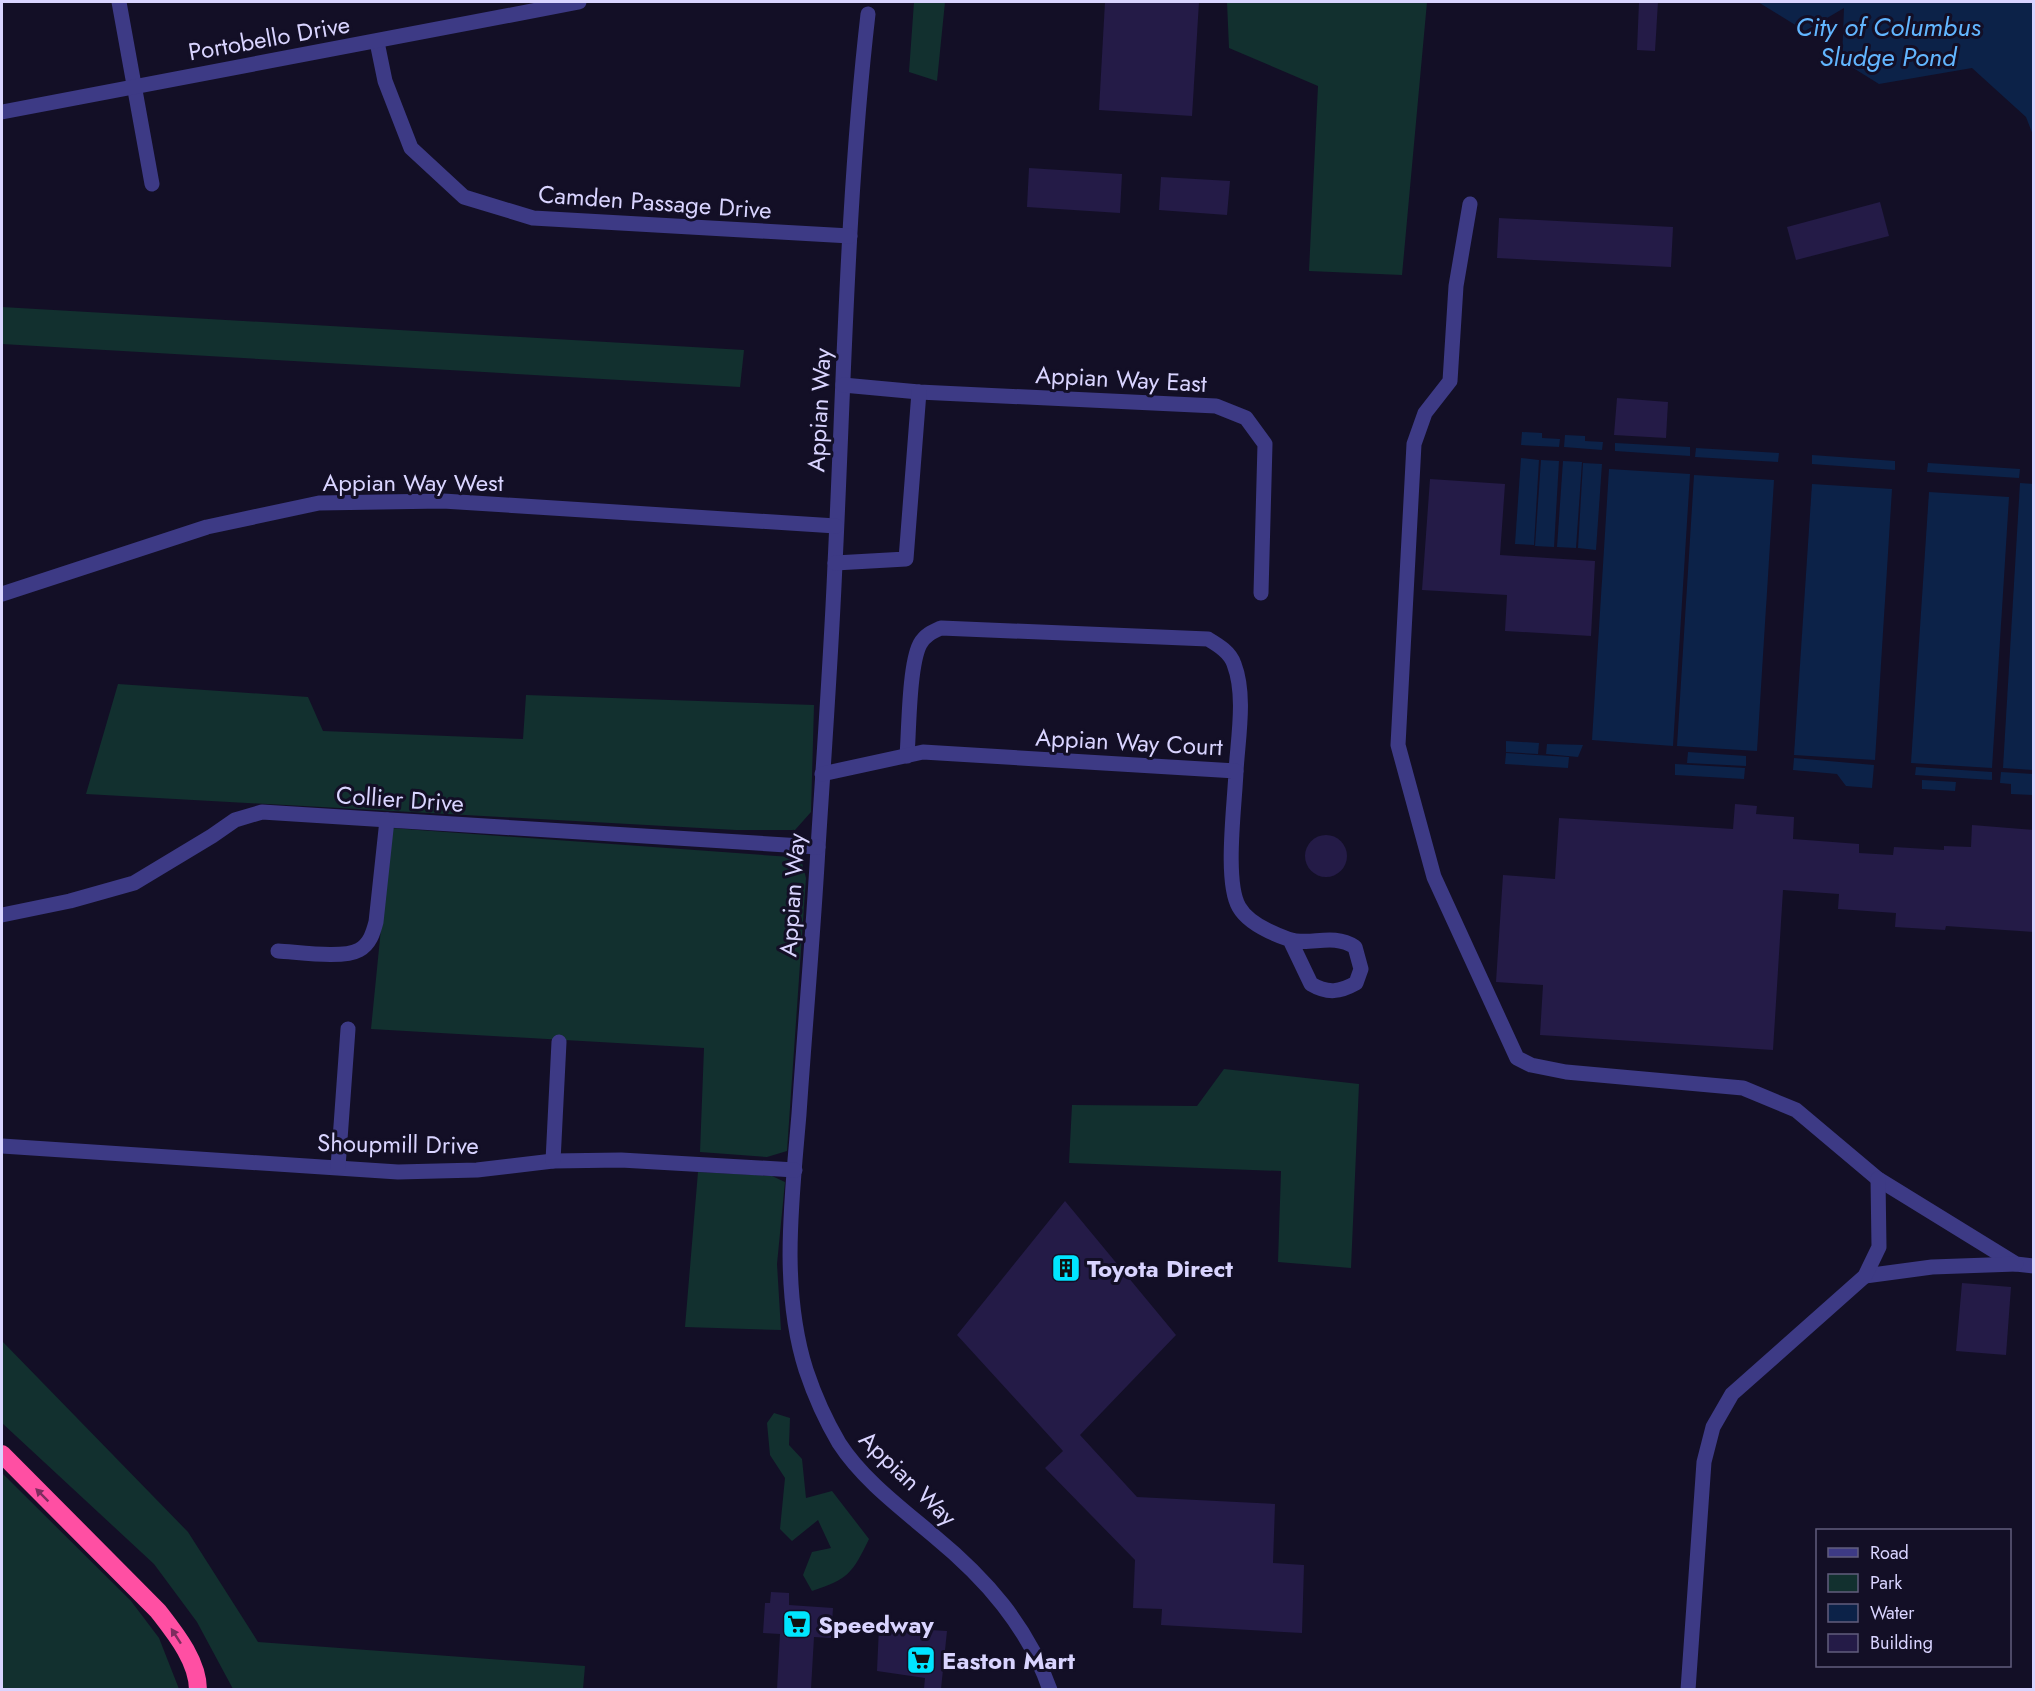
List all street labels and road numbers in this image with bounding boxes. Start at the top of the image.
street label: Portobello Drive [186,7,352,69]
street label: Camden Passage Drive [537,176,773,228]
street label: Appian Way [798,347,840,473]
street label: Appian Way East [1034,357,1208,401]
street label: Appian Way West [323,465,504,500]
street label: Appian Way Court [1034,720,1224,764]
street label: Collier Drive [335,777,465,821]
street label: Appian Way [770,831,814,958]
street label: Shoupmill Drive [317,1125,479,1163]
street label: Appian Way [851,1422,965,1534]

